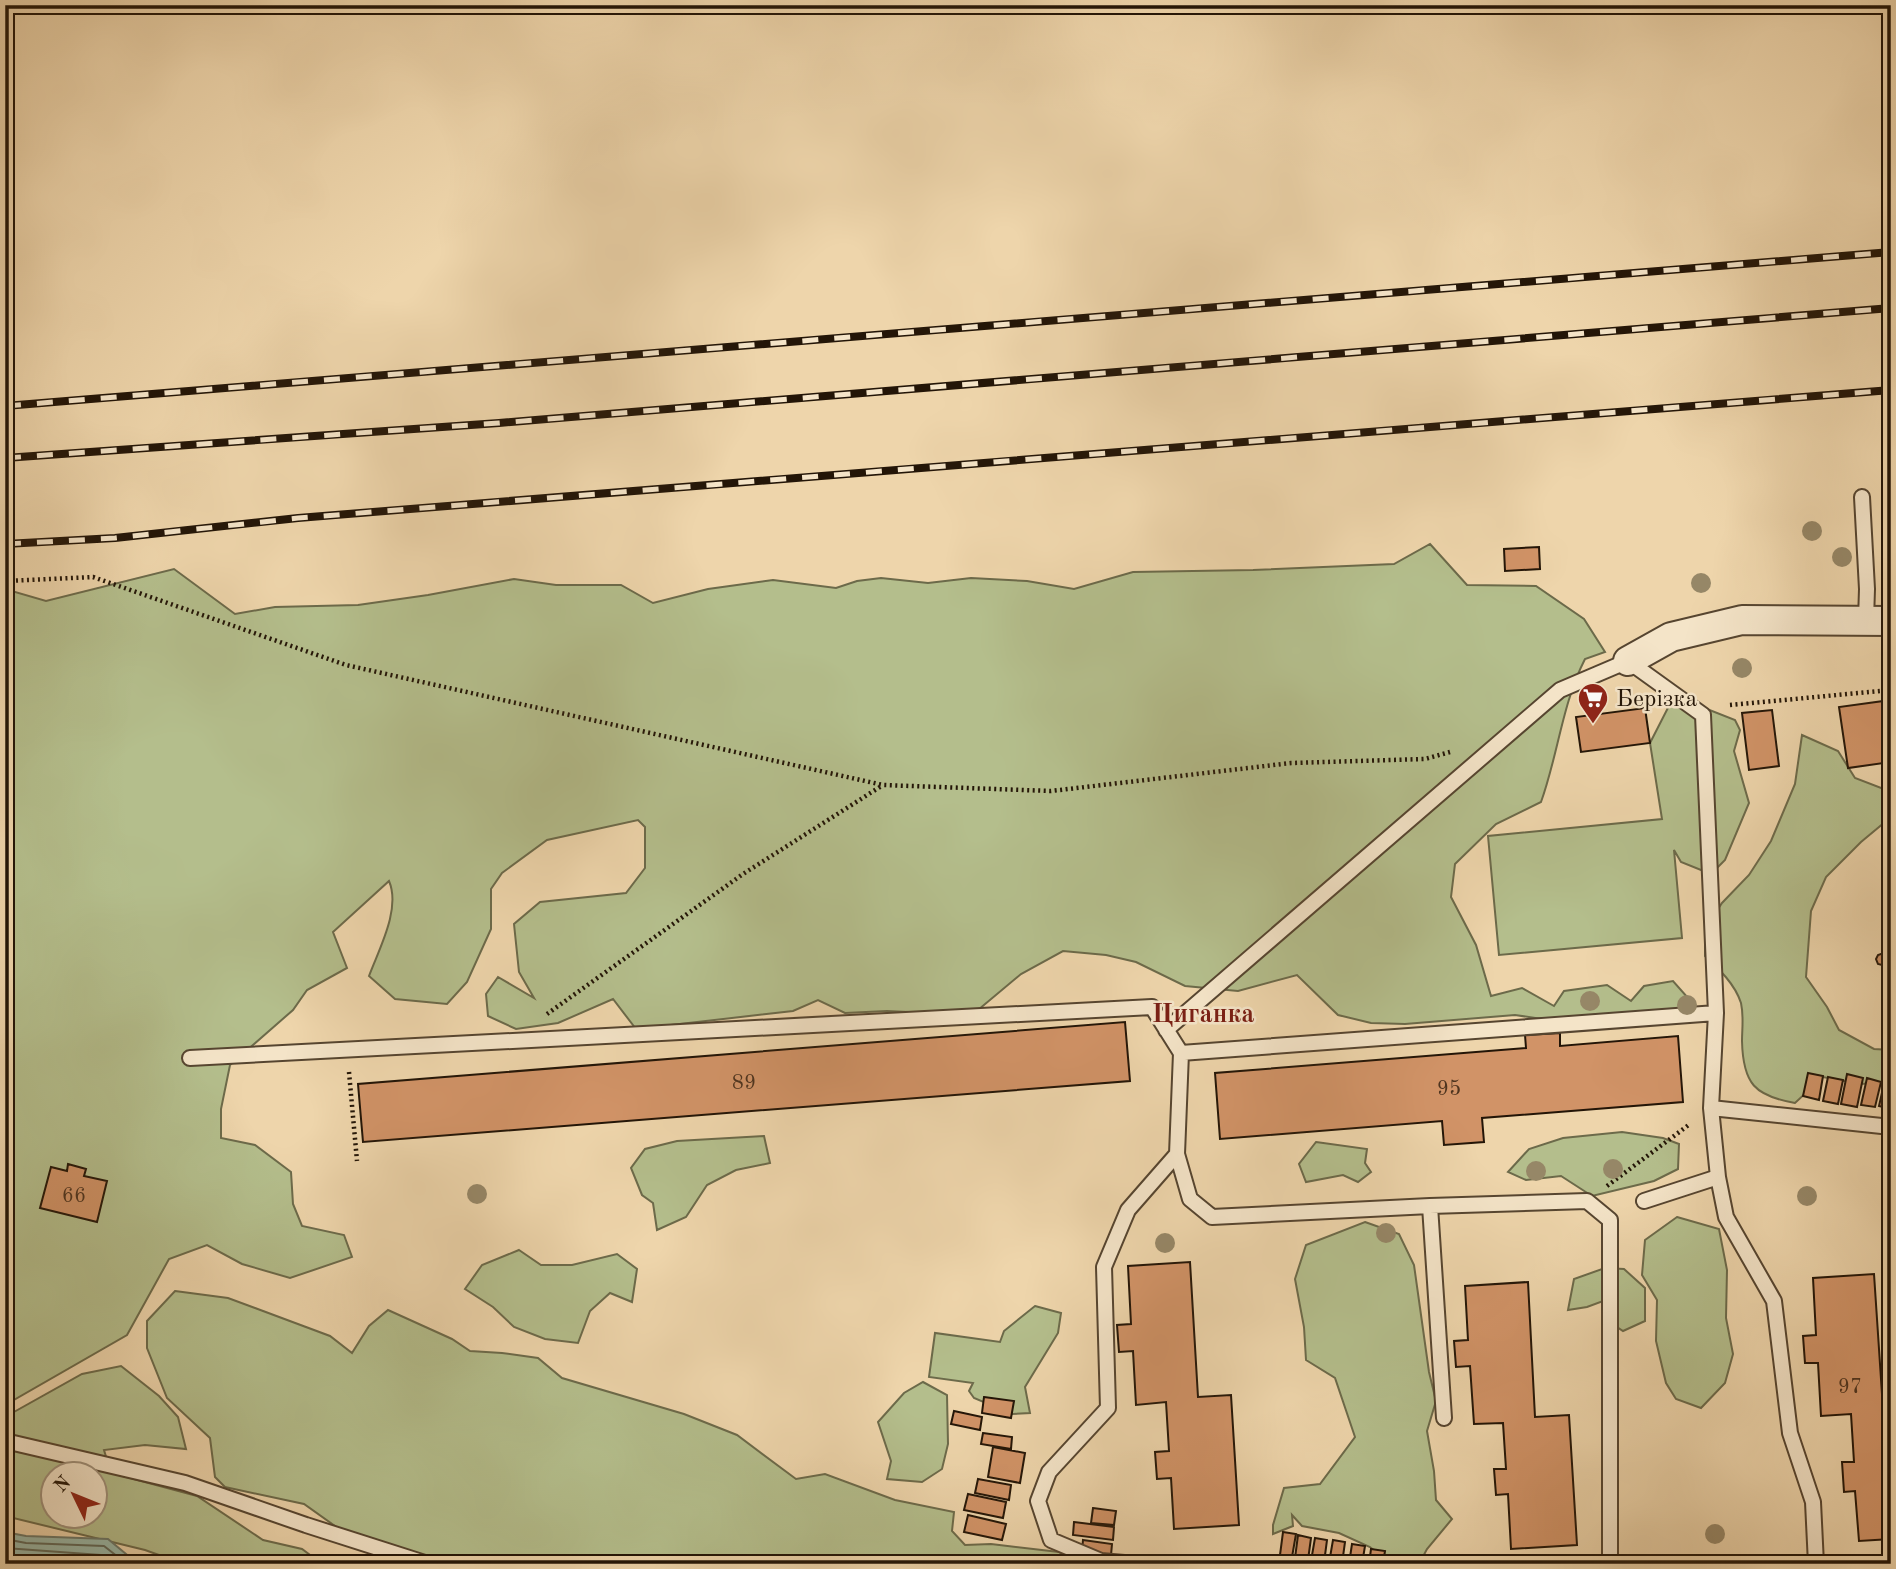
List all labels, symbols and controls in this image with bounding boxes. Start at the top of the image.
supermarket icon: Берізка [1576,681,1610,725]
place label: Берізка [1616,688,1697,712]
district label: Циганка [1152,1002,1254,1028]
house number: 89 [732,1073,756,1094]
house number: 95 [1437,1079,1461,1100]
house number: 66 [62,1186,86,1207]
house number: 97 [1838,1377,1862,1398]
north arrow [38,1460,108,1530]
text: N [51,1473,76,1497]

